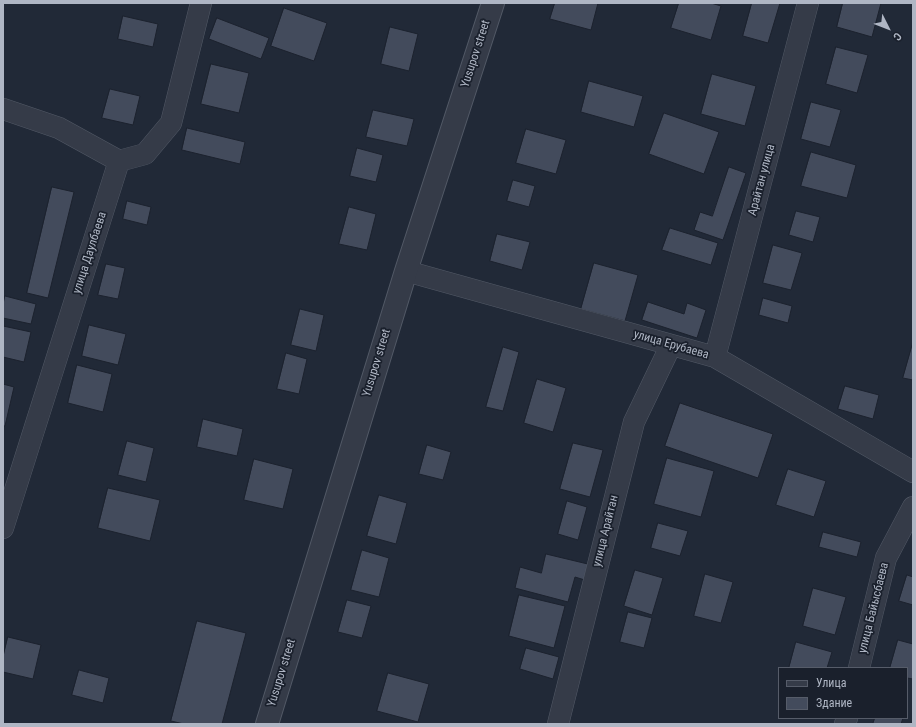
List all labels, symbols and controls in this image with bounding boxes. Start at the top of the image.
north arrow [868,8,908,48]
street label: Yusupov street [458,18,494,90]
text: С [890,30,904,43]
street label: Арайтан улица [746,143,778,217]
street label: улица Даулбаева [70,210,110,296]
street label: Yusupov street [360,327,394,399]
street label: улица Ерубаева [632,327,710,363]
street label: улица Арайтан [590,494,622,568]
street label: улица Байысбаева [856,561,892,655]
street label: Yusupov street [265,637,299,709]
legend [778,667,908,719]
text: Улица [816,676,846,690]
text: Здание [816,696,852,710]

